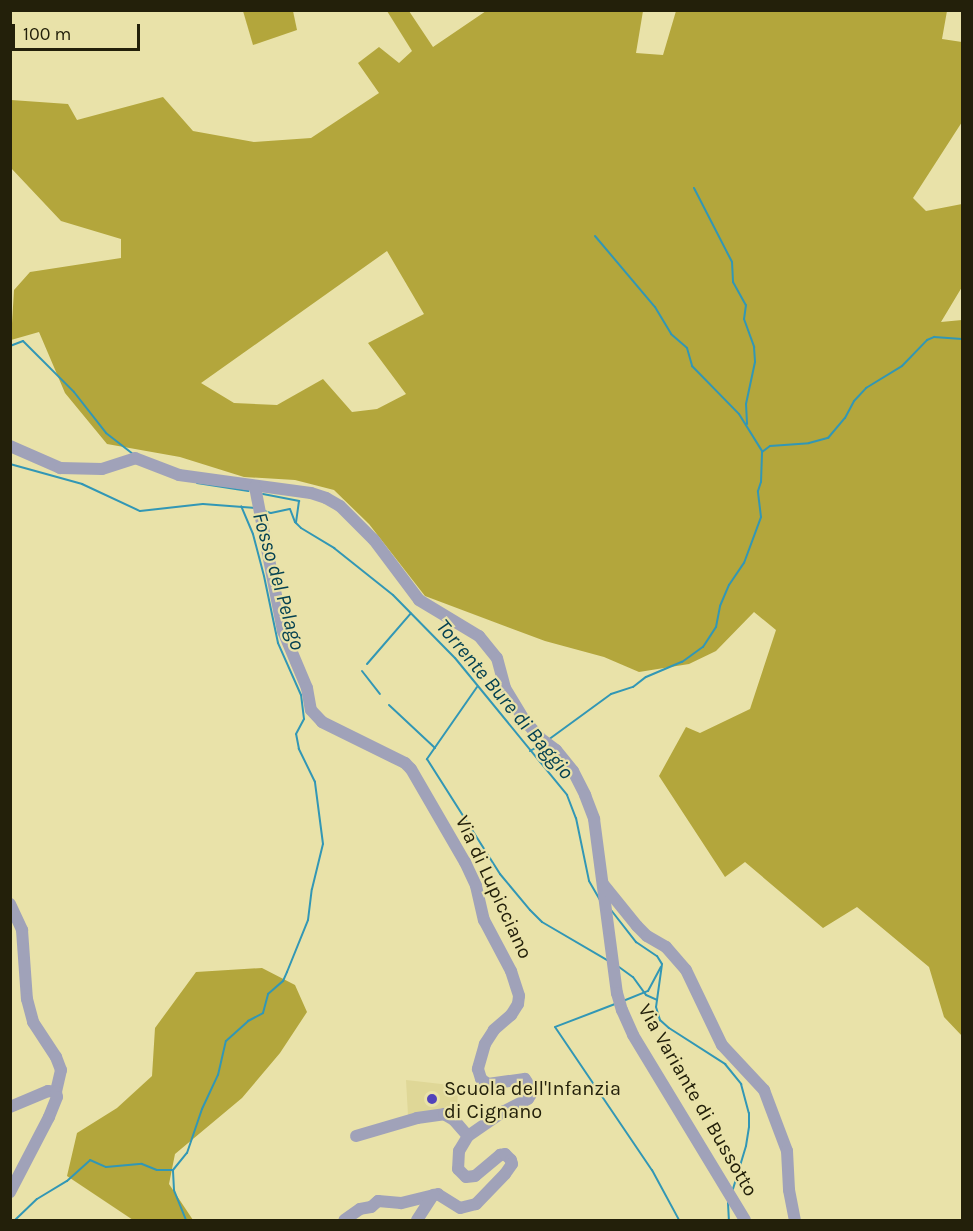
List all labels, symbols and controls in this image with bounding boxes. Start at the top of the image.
scale bar [15,12,142,50]
text: 100 m [23,23,71,45]
water label: Fosso del Pelago [247,509,311,653]
water label: Torrente Bure di Baggio [431,614,579,784]
street label: Via di Lupicciano [450,812,538,962]
street label: Via Variante di Bussotto [633,999,763,1201]
place label: Scuola dell'Infanzia di Cignano [444,1076,621,1123]
marker: Scuola dell'Infanzia di Cignano [425,1092,439,1106]

